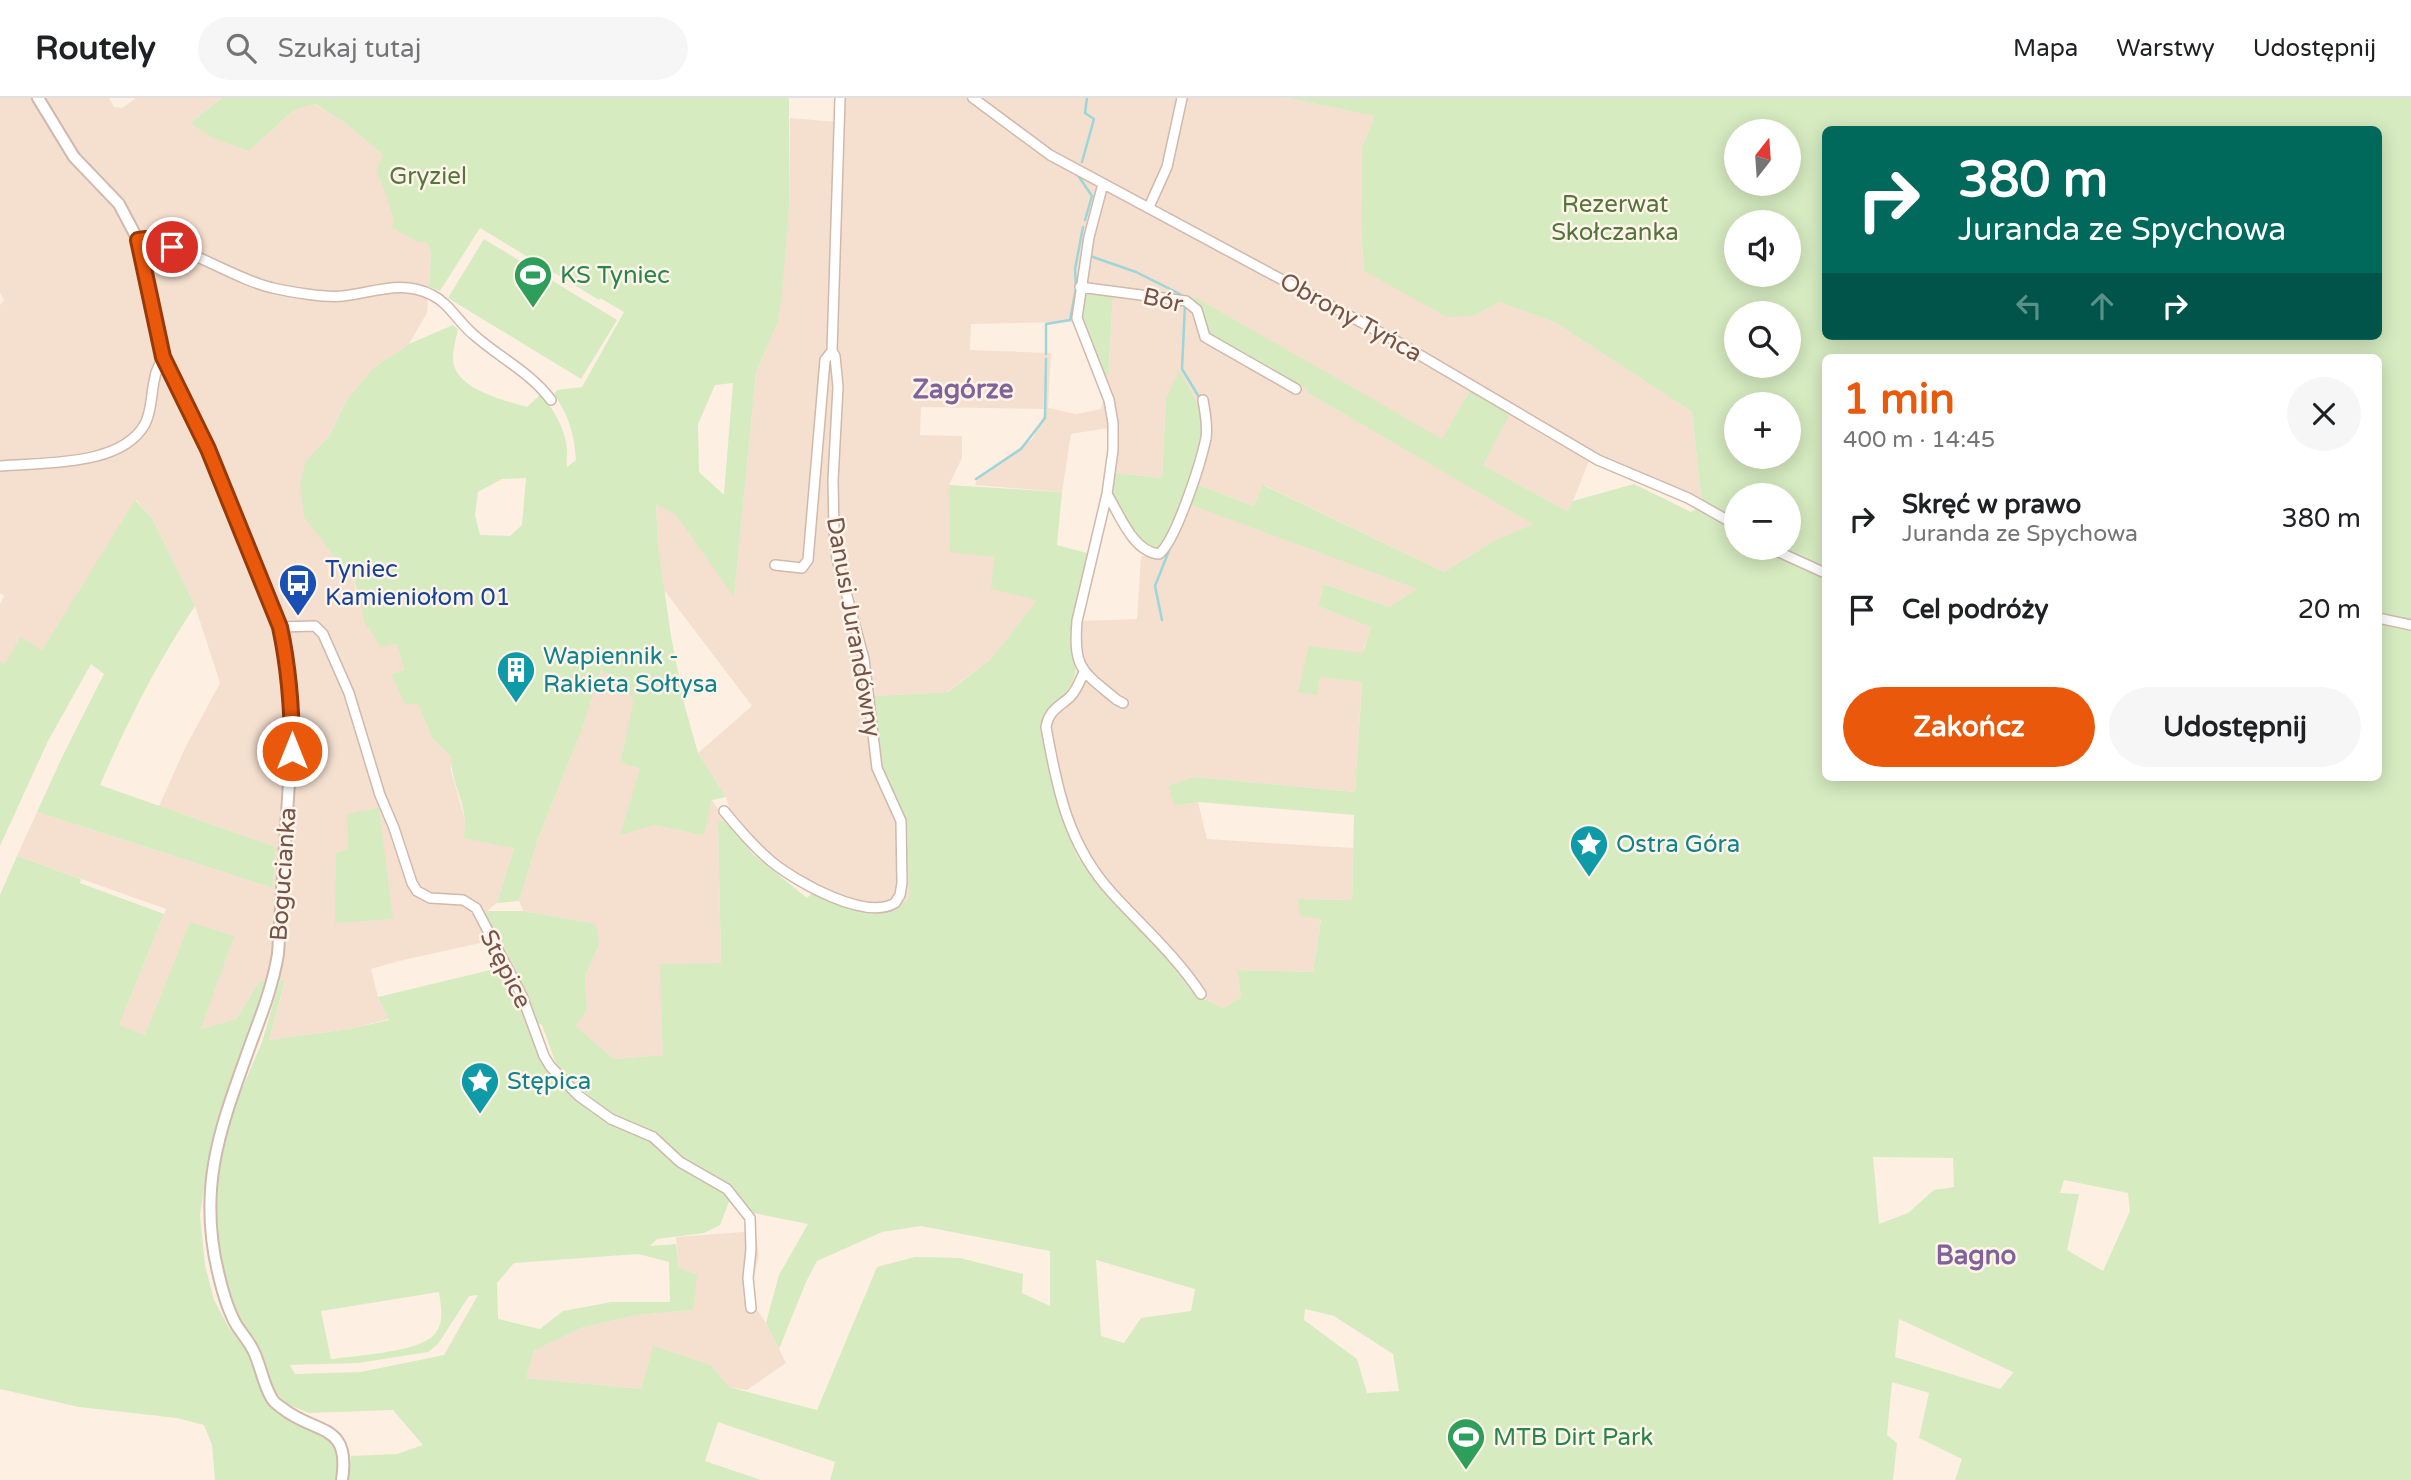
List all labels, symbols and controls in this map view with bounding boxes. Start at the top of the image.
search box [198,17,688,80]
text: Routely [35,29,156,68]
icon: search [222,29,260,67]
text: Szukaj tutaj [278,33,421,64]
text: Mapa [2013,34,2078,63]
text: Warstwy [2116,34,2215,63]
text: Udostępnij [2253,34,2376,63]
north arrow [1724,119,1801,196]
map controls [1724,119,1801,560]
text: 380 m [1958,151,2108,210]
icon: right [1843,154,1934,245]
park label: Gryziel [389,162,467,191]
park label: Rezerwat Skołczanka [1551,190,1679,247]
button: sound [1724,210,1801,287]
text: Juranda ze Spychowa [1958,211,2286,249]
pin [142,217,202,277]
icon: arrive [153,228,191,266]
sports icon: KS Tyniec [512,254,554,309]
place label: KS Tyniec [560,261,670,290]
street label: Obrony Tyńca [1275,266,1427,368]
street label: Bór [1140,282,1187,319]
icon: left [2010,287,2048,325]
icon: ahead [2083,287,2121,325]
icon: right [2156,287,2194,325]
button: search [1724,301,1801,378]
district label: Zagórze [912,374,1014,405]
text: 1 min [1843,374,1955,425]
button: close [2287,377,2361,451]
button: + [1724,392,1801,469]
text: 400 m · 14:45 [1843,426,1995,454]
button: − [1724,483,1801,560]
text: Skręć w prawo [1902,489,2081,520]
icon: right [1843,500,1881,538]
text: 380 m [2281,503,2361,534]
street label: Danusi Jurandówny [820,515,887,740]
text: Juranda ze Spychowa [1902,520,2138,548]
place label: Tyniec Kamieniołom 01 [325,555,511,612]
bus stop icon: Tyniec Kamieniołom 01 [277,562,319,617]
icon: arrive [1843,591,1881,629]
text: Cel podróży [1902,594,2049,625]
text: 20 m [2298,594,2361,625]
place label: Wapiennik - Rakieta Sołtysa [543,642,718,699]
building icon: Wapiennik - Rakieta Sołtysa [495,649,537,704]
button: Zakończ [1843,687,2095,767]
button: Udostępnij [2109,687,2361,767]
position arrow [255,714,329,788]
street label: Bogucianka [264,806,303,942]
place icon: Ostra Góra [1568,823,1610,878]
place label: Ostra Góra [1616,830,1740,859]
street label: Stępice [474,925,538,1013]
place icon: Stępica [459,1060,501,1115]
place label: Stępica [507,1067,591,1096]
district label: Bagno [1936,1240,2017,1271]
sports icon: MTB Dirt Park [1445,1416,1487,1471]
place label: MTB Dirt Park [1493,1423,1653,1452]

